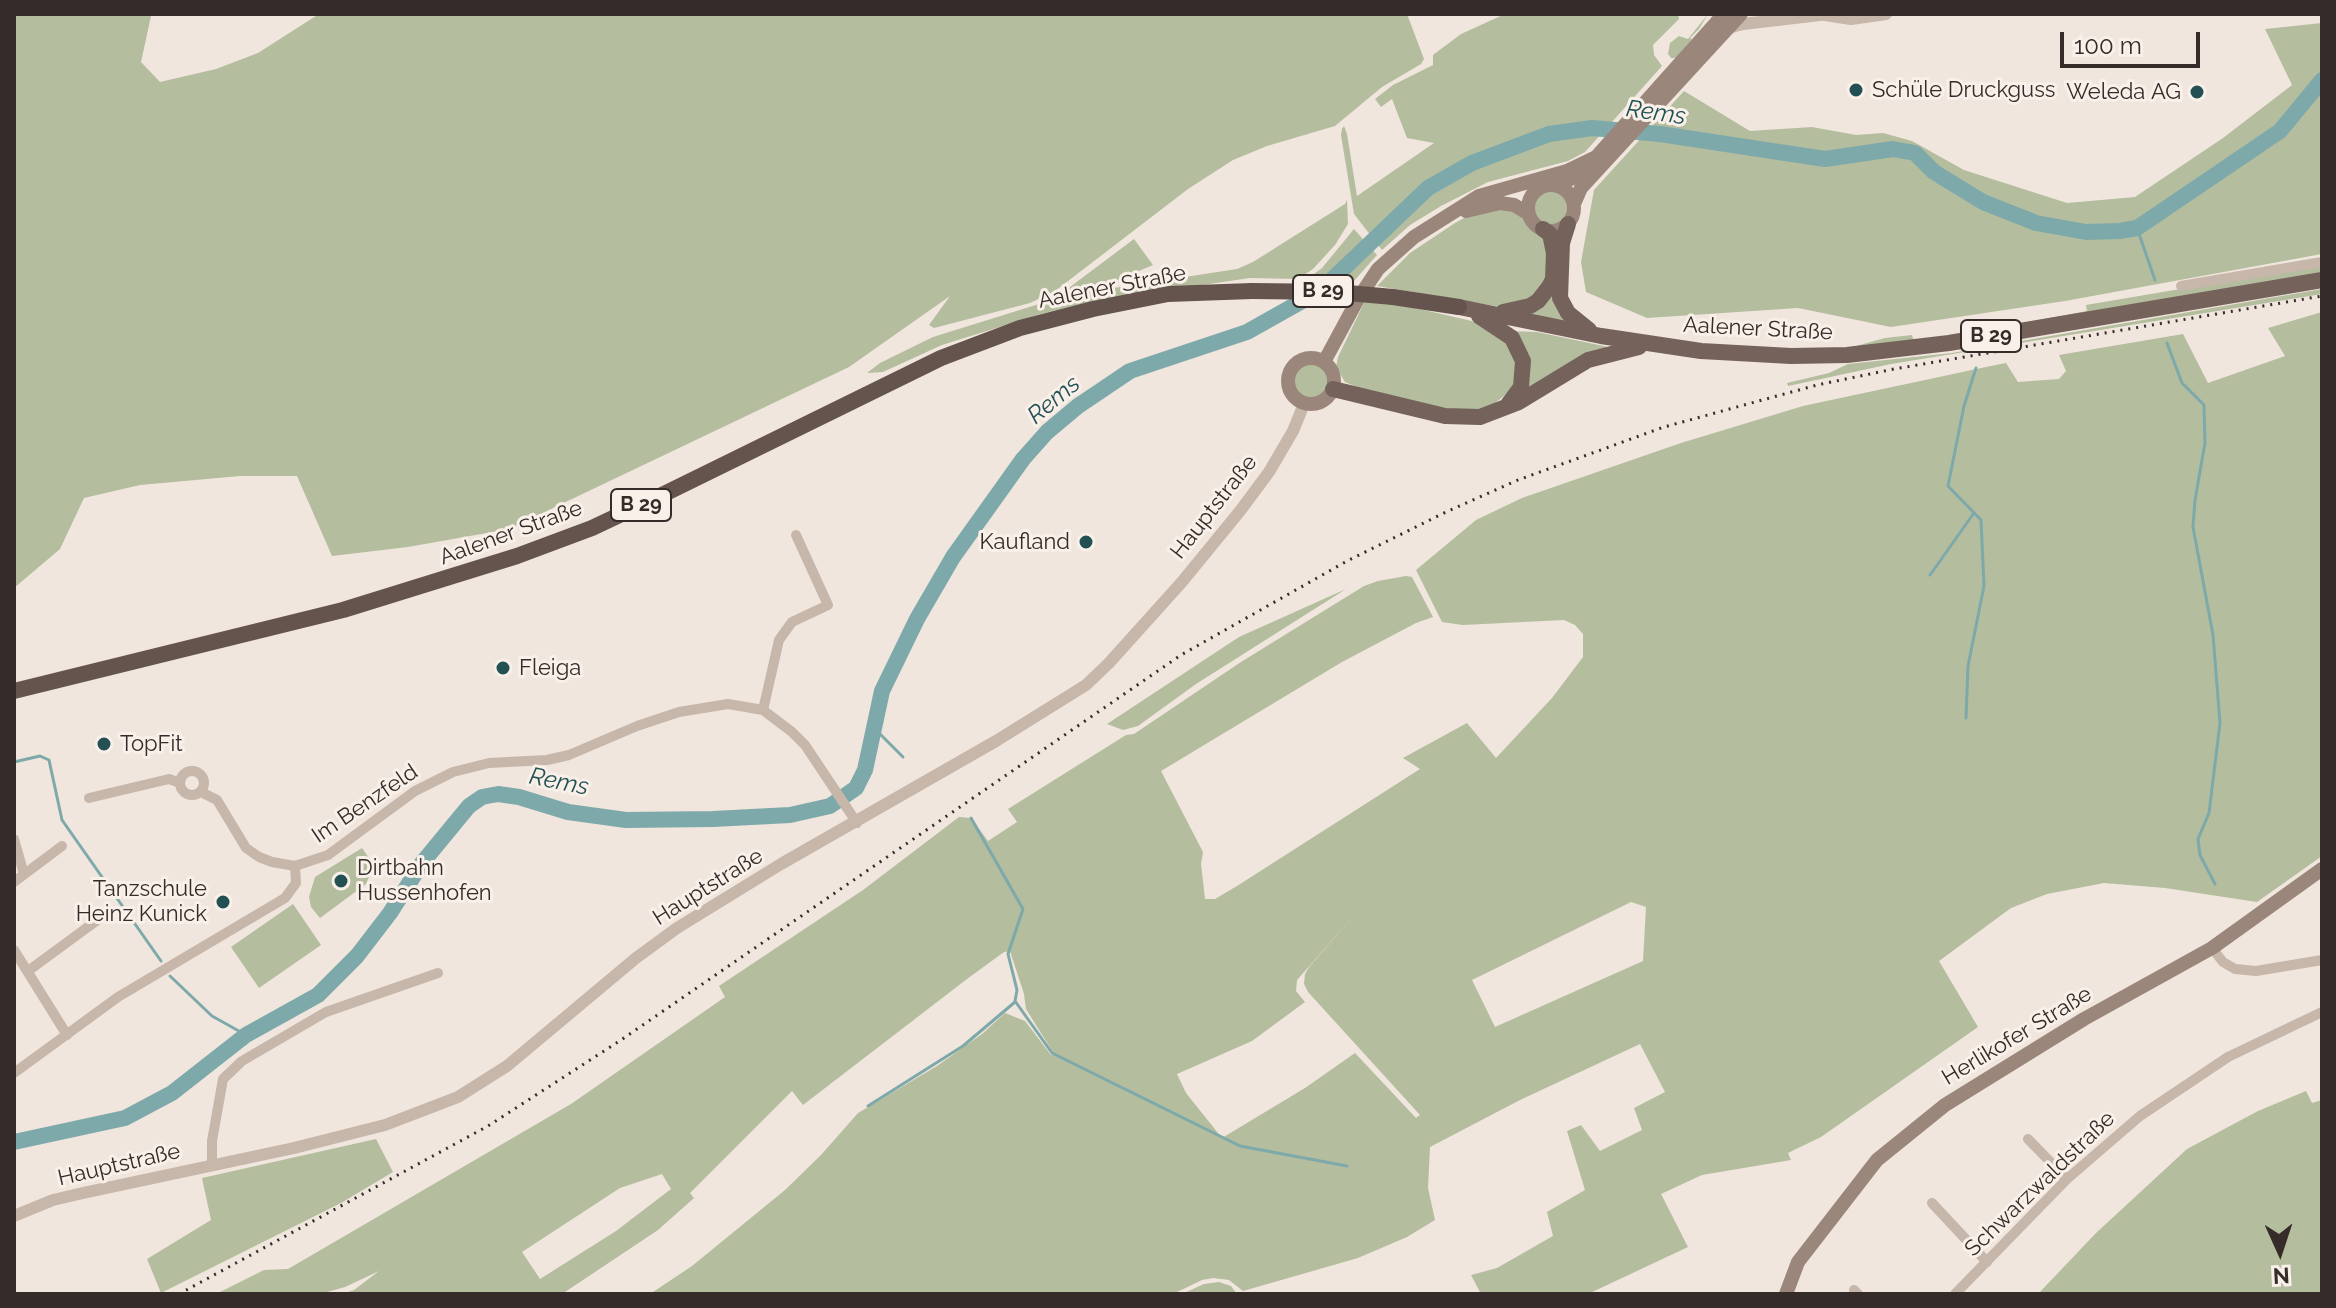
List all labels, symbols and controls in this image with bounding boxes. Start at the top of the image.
scale bar [2064,16,2204,66]
text: 100 m [2074,31,2142,60]
place label: Schüle Druckguss [1872,77,2055,103]
place label: Weleda AG [2066,79,2181,105]
marker: Schüle Druckguss [1847,81,1865,99]
marker: Weleda AG [2188,83,2206,101]
water label: Rems [1624,95,1688,131]
street label: Aalener Straße [1036,260,1188,314]
road number: B 29 [1293,275,1353,307]
street label: Aalener Straße [1682,312,1834,346]
road number: B 29 [1961,320,2021,352]
water label: Rems [1022,370,1086,430]
street label: Hauptstraße [1165,450,1263,564]
road number: B 29 [611,489,671,521]
street label: Aalener Straße [436,495,586,571]
place label: Kaufland [979,529,1070,555]
marker: Kaufland [1077,533,1095,551]
place label: Fleiga [519,655,581,681]
marker: Fleiga [494,659,512,677]
place label: TopFit [120,731,183,757]
marker: TopFit [95,735,113,753]
street label: Im Benzfeld [307,759,423,849]
water label: Rems [527,762,591,802]
street label: Hauptstraße [648,843,768,931]
place label: Dirtbahn Hussenhofen [357,855,492,906]
marker: Dirtbahn Hussenhofen [332,872,350,890]
place label: Tanzschule Heinz Kunick [76,876,207,928]
marker: Tanzschule Heinz Kunick [214,893,232,911]
street label: Herlikofer Straße [1937,981,2097,1091]
street label: Schwarzwaldstraße [1960,1106,2120,1262]
street label: Hauptstraße [55,1138,183,1192]
north arrow [2240,1212,2320,1292]
text: N [2272,1263,2290,1289]

